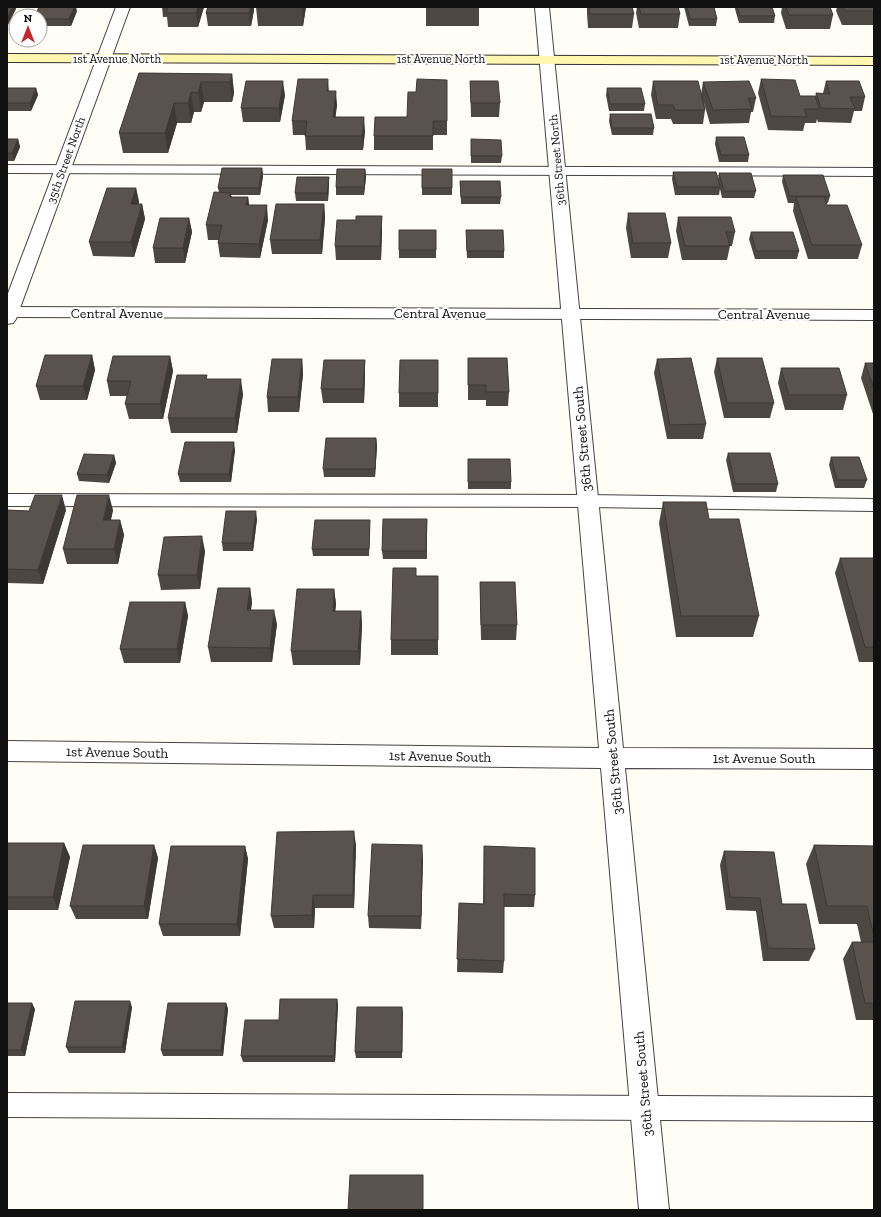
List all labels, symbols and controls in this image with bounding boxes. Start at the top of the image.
north arrow [8,8,48,48]
text: N [24,12,33,25]
street label: 1st Avenue North [73,52,161,66]
street label: 1st Avenue North [397,52,485,66]
street label: 1st Avenue North [720,53,808,67]
street label: 36th Street North [546,114,568,206]
street label: 35th Street North [44,115,88,205]
street label: Central Avenue [71,305,164,322]
street label: Central Avenue [394,305,487,322]
street label: Central Avenue [718,306,811,323]
street label: 36th Street South [569,385,596,492]
street label: 36th Street South [600,708,627,815]
street label: 1st Avenue South [66,743,169,762]
street label: 1st Avenue South [389,747,492,766]
street label: 1st Avenue South [713,750,815,767]
street label: 36th Street South [630,1030,657,1137]

